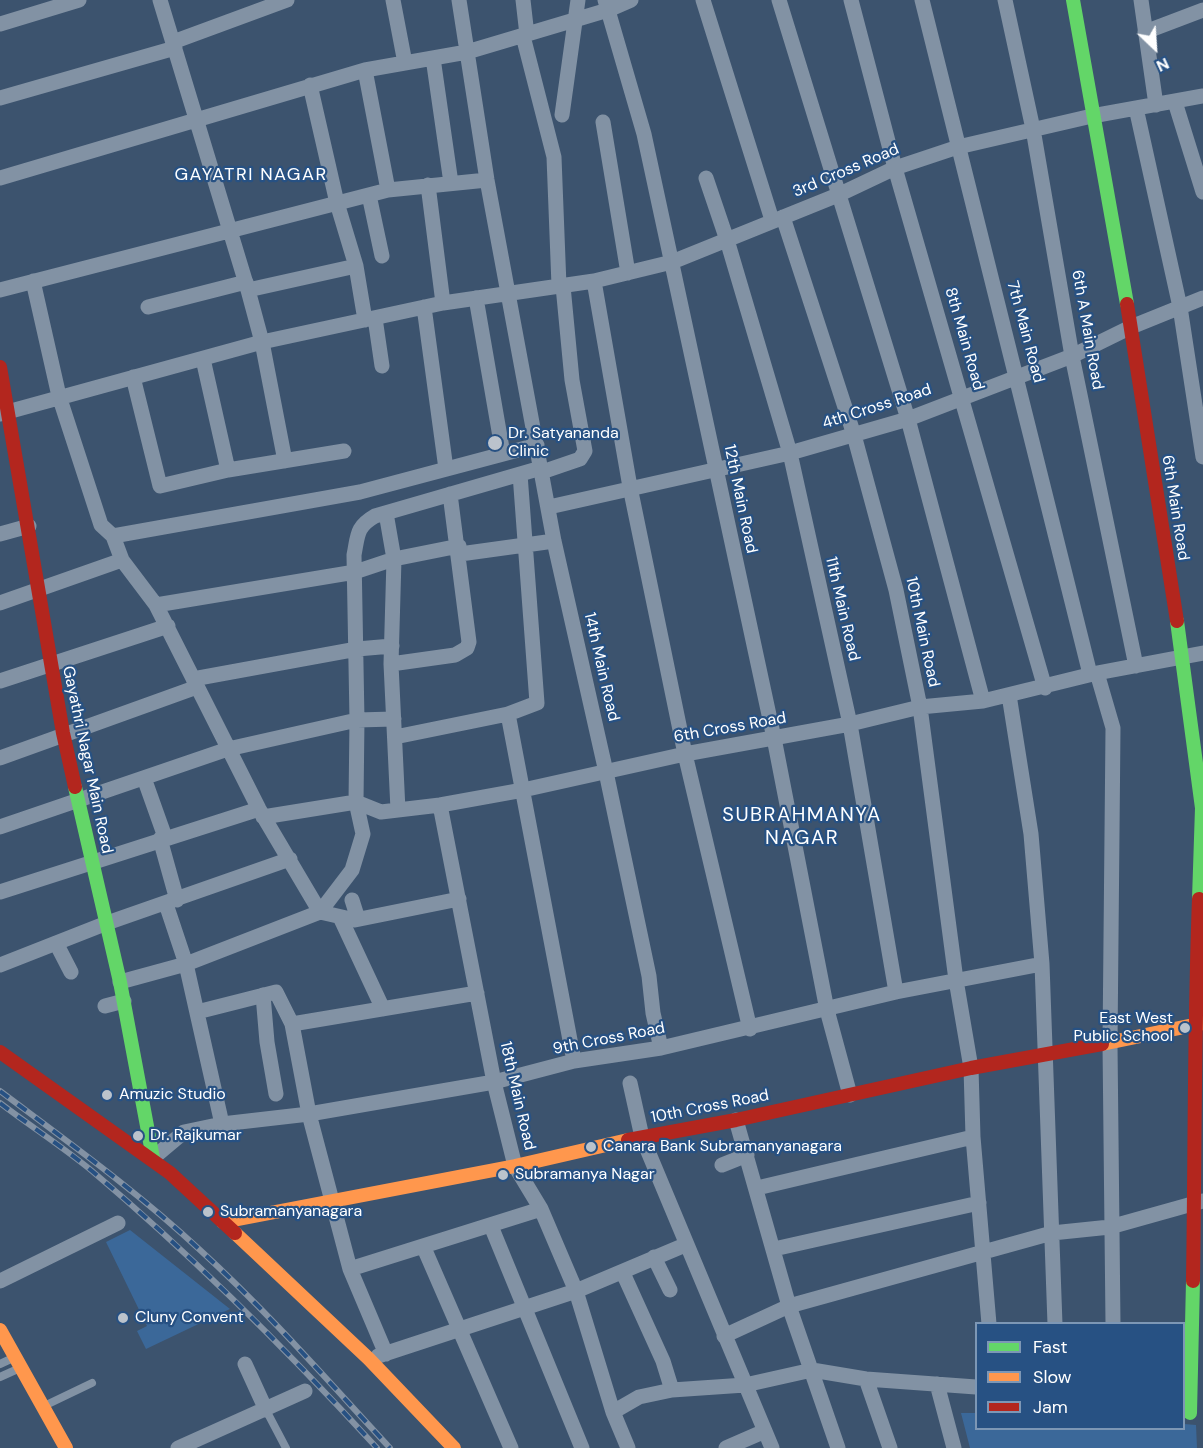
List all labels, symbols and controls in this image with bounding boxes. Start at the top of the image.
north arrow [1125,18,1185,78]
text: N [1153,53,1173,77]
street label: 3rd Cross Road [790,140,902,202]
district label: GAYATRI NAGAR [174,164,328,186]
street label: 6th A Main Road [1067,269,1107,391]
street label: 7th Main Road [1002,279,1048,385]
street label: 8th Main Road [940,285,988,393]
street label: 4th Cross Road [820,380,934,434]
place label: Dr. Satyananda Clinic [508,424,619,462]
marker: Dr. Satyananda Clinic [486,434,504,452]
street label: 12th Main Road [719,443,761,555]
street label: 6th Main Road [1157,454,1193,562]
street label: 11th Main Road [821,555,863,663]
street label: 10th Main Road [901,575,943,689]
street label: 14th Main Road [579,611,623,723]
street label: Gayathri Nagar Main Road [58,664,116,856]
street label: 6th Cross Road [672,709,788,747]
district label: SUBRAHMANYA NAGAR [722,804,882,851]
place label: East West Public School [1074,1009,1173,1047]
street label: 9th Cross Road [551,1019,667,1059]
marker: East West Public School [1178,1021,1192,1035]
street label: 18th Main Road [495,1040,539,1152]
place label: Amuzic Studio [119,1085,226,1105]
street label: 10th Cross Road [649,1086,771,1128]
marker: Amuzic Studio [100,1088,114,1102]
place label: Dr. Rajkumar [150,1126,242,1146]
marker: Dr. Rajkumar [131,1129,145,1143]
place label: Canara Bank Subramanyanagara [603,1137,842,1157]
marker: Canara Bank Subramanyanagara [584,1140,598,1154]
place label: Subramanya Nagar [515,1165,655,1185]
marker: Subramanya Nagar [496,1168,510,1182]
place label: Subramanyanagara [220,1202,362,1222]
marker: Subramanyanagara [201,1205,215,1219]
place label: Cluny Convent [135,1308,244,1328]
marker: Cluny Convent [116,1311,130,1325]
legend [975,1322,1185,1430]
text: Fast [1033,1335,1068,1359]
text: Slow [1033,1365,1072,1389]
text: Jam [1033,1395,1068,1419]

